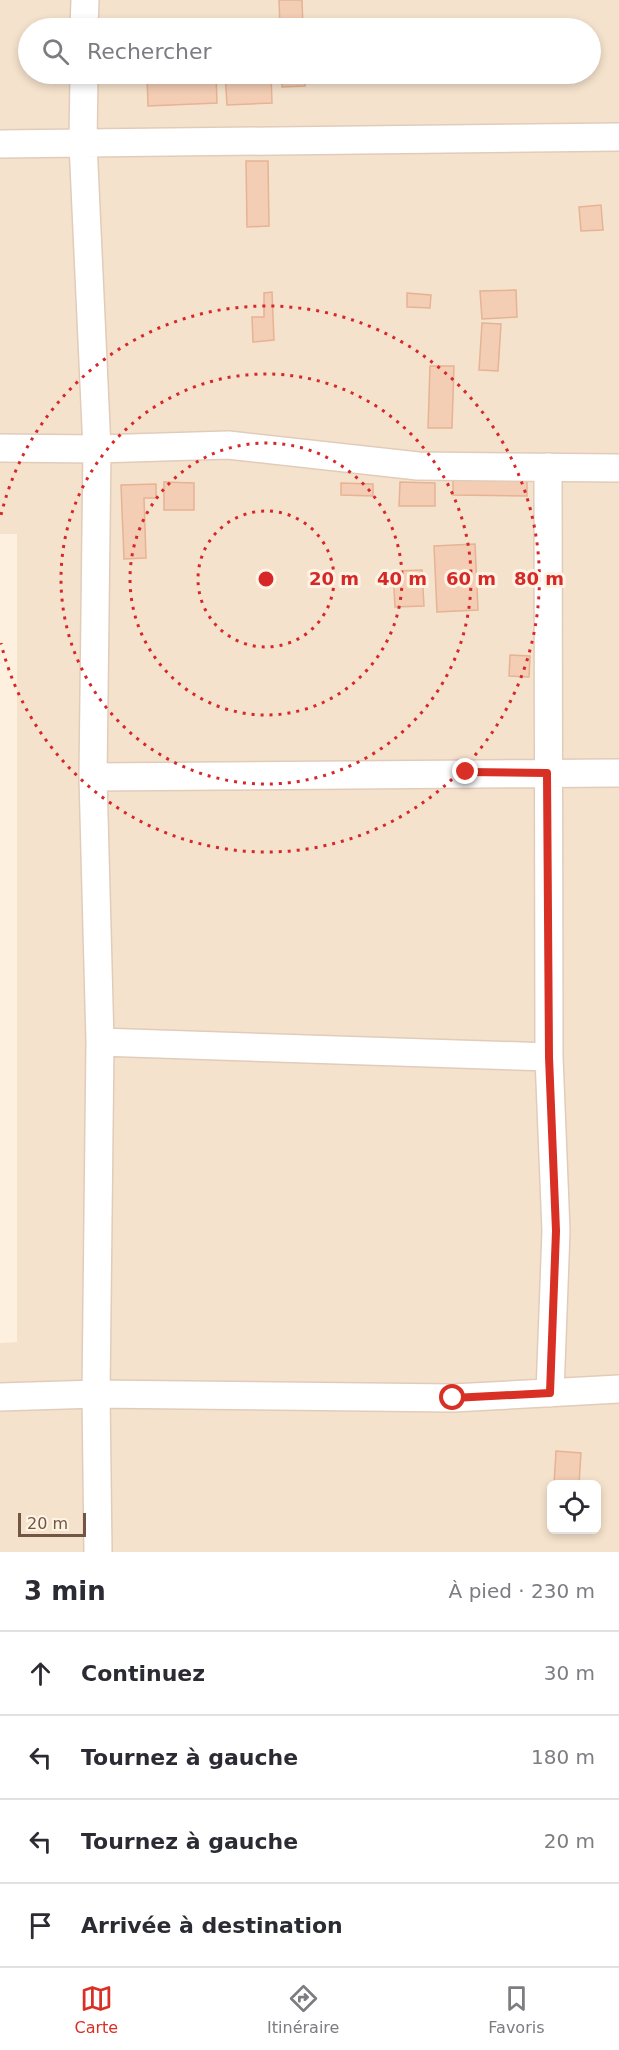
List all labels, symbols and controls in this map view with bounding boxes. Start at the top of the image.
search box [18,18,601,84]
icon: search [39,35,72,68]
text: Rechercher [87,39,212,64]
text: 20 m [309,568,359,589]
text: 40 m [377,568,427,589]
text: 60 m [446,568,496,589]
text: 80 m [514,568,564,589]
centre of rings [256,569,276,589]
route end [452,758,478,784]
route start [439,1384,465,1410]
map controls [547,1480,601,1534]
button: locate [547,1480,601,1534]
scale bar [18,1510,86,1538]
text: 20 m [27,1514,68,1533]
text: 3 min [24,1576,106,1606]
text: À pied · 230 m [449,1579,595,1603]
icon: ahead [24,1657,57,1690]
text: Continuez [81,1661,205,1686]
text: 30 m [544,1661,595,1685]
icon: left [24,1741,57,1774]
text: Tournez à gauche [81,1745,298,1770]
text: 180 m [531,1745,595,1769]
icon: left [24,1825,57,1858]
text: Tournez à gauche [81,1829,298,1854]
text: 20 m [544,1829,595,1853]
icon: arrive [24,1909,57,1942]
text: Arrivée à destination [81,1913,343,1938]
tab: Carte [74,1982,118,2037]
tab: Itinéraire [267,1982,339,2037]
tab: Favoris [488,1982,545,2037]

